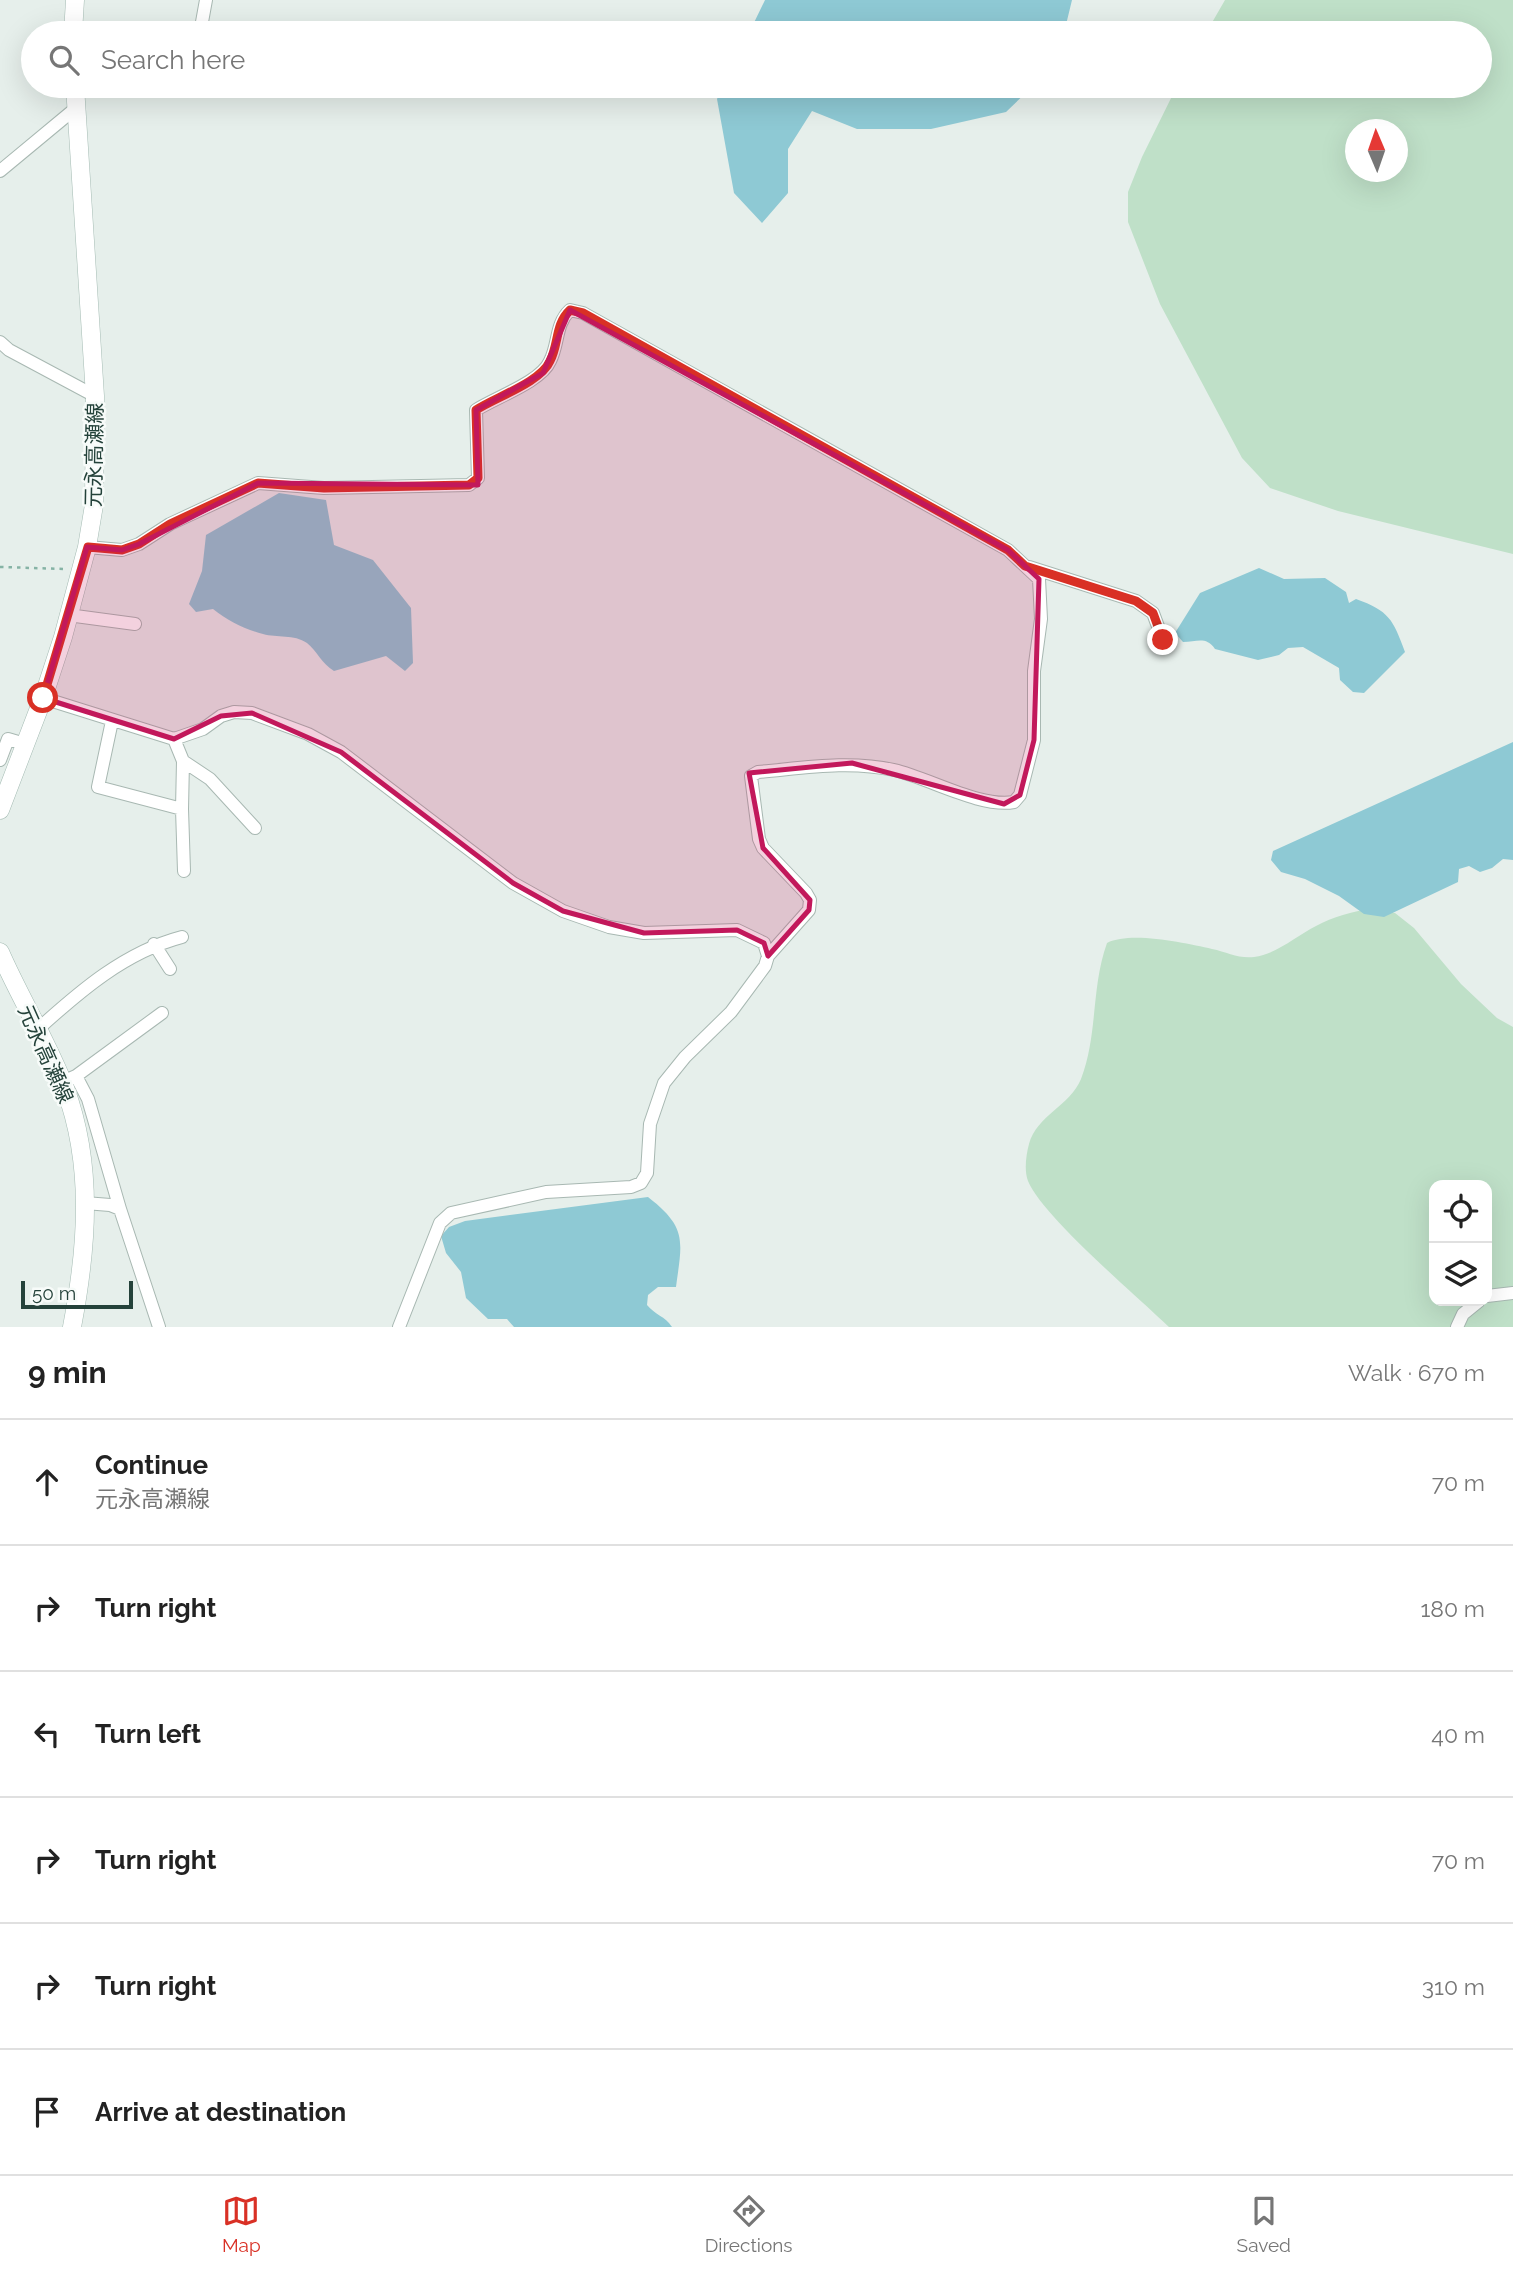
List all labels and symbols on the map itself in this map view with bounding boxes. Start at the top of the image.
north arrow [1345,119,1408,182]
street label: 元永高瀬線 [81,402,107,508]
route end [1147,624,1178,655]
route start [27,682,58,713]
street label: 元永高瀬線 [13,1001,79,1107]
scale bar [21,1278,133,1310]

